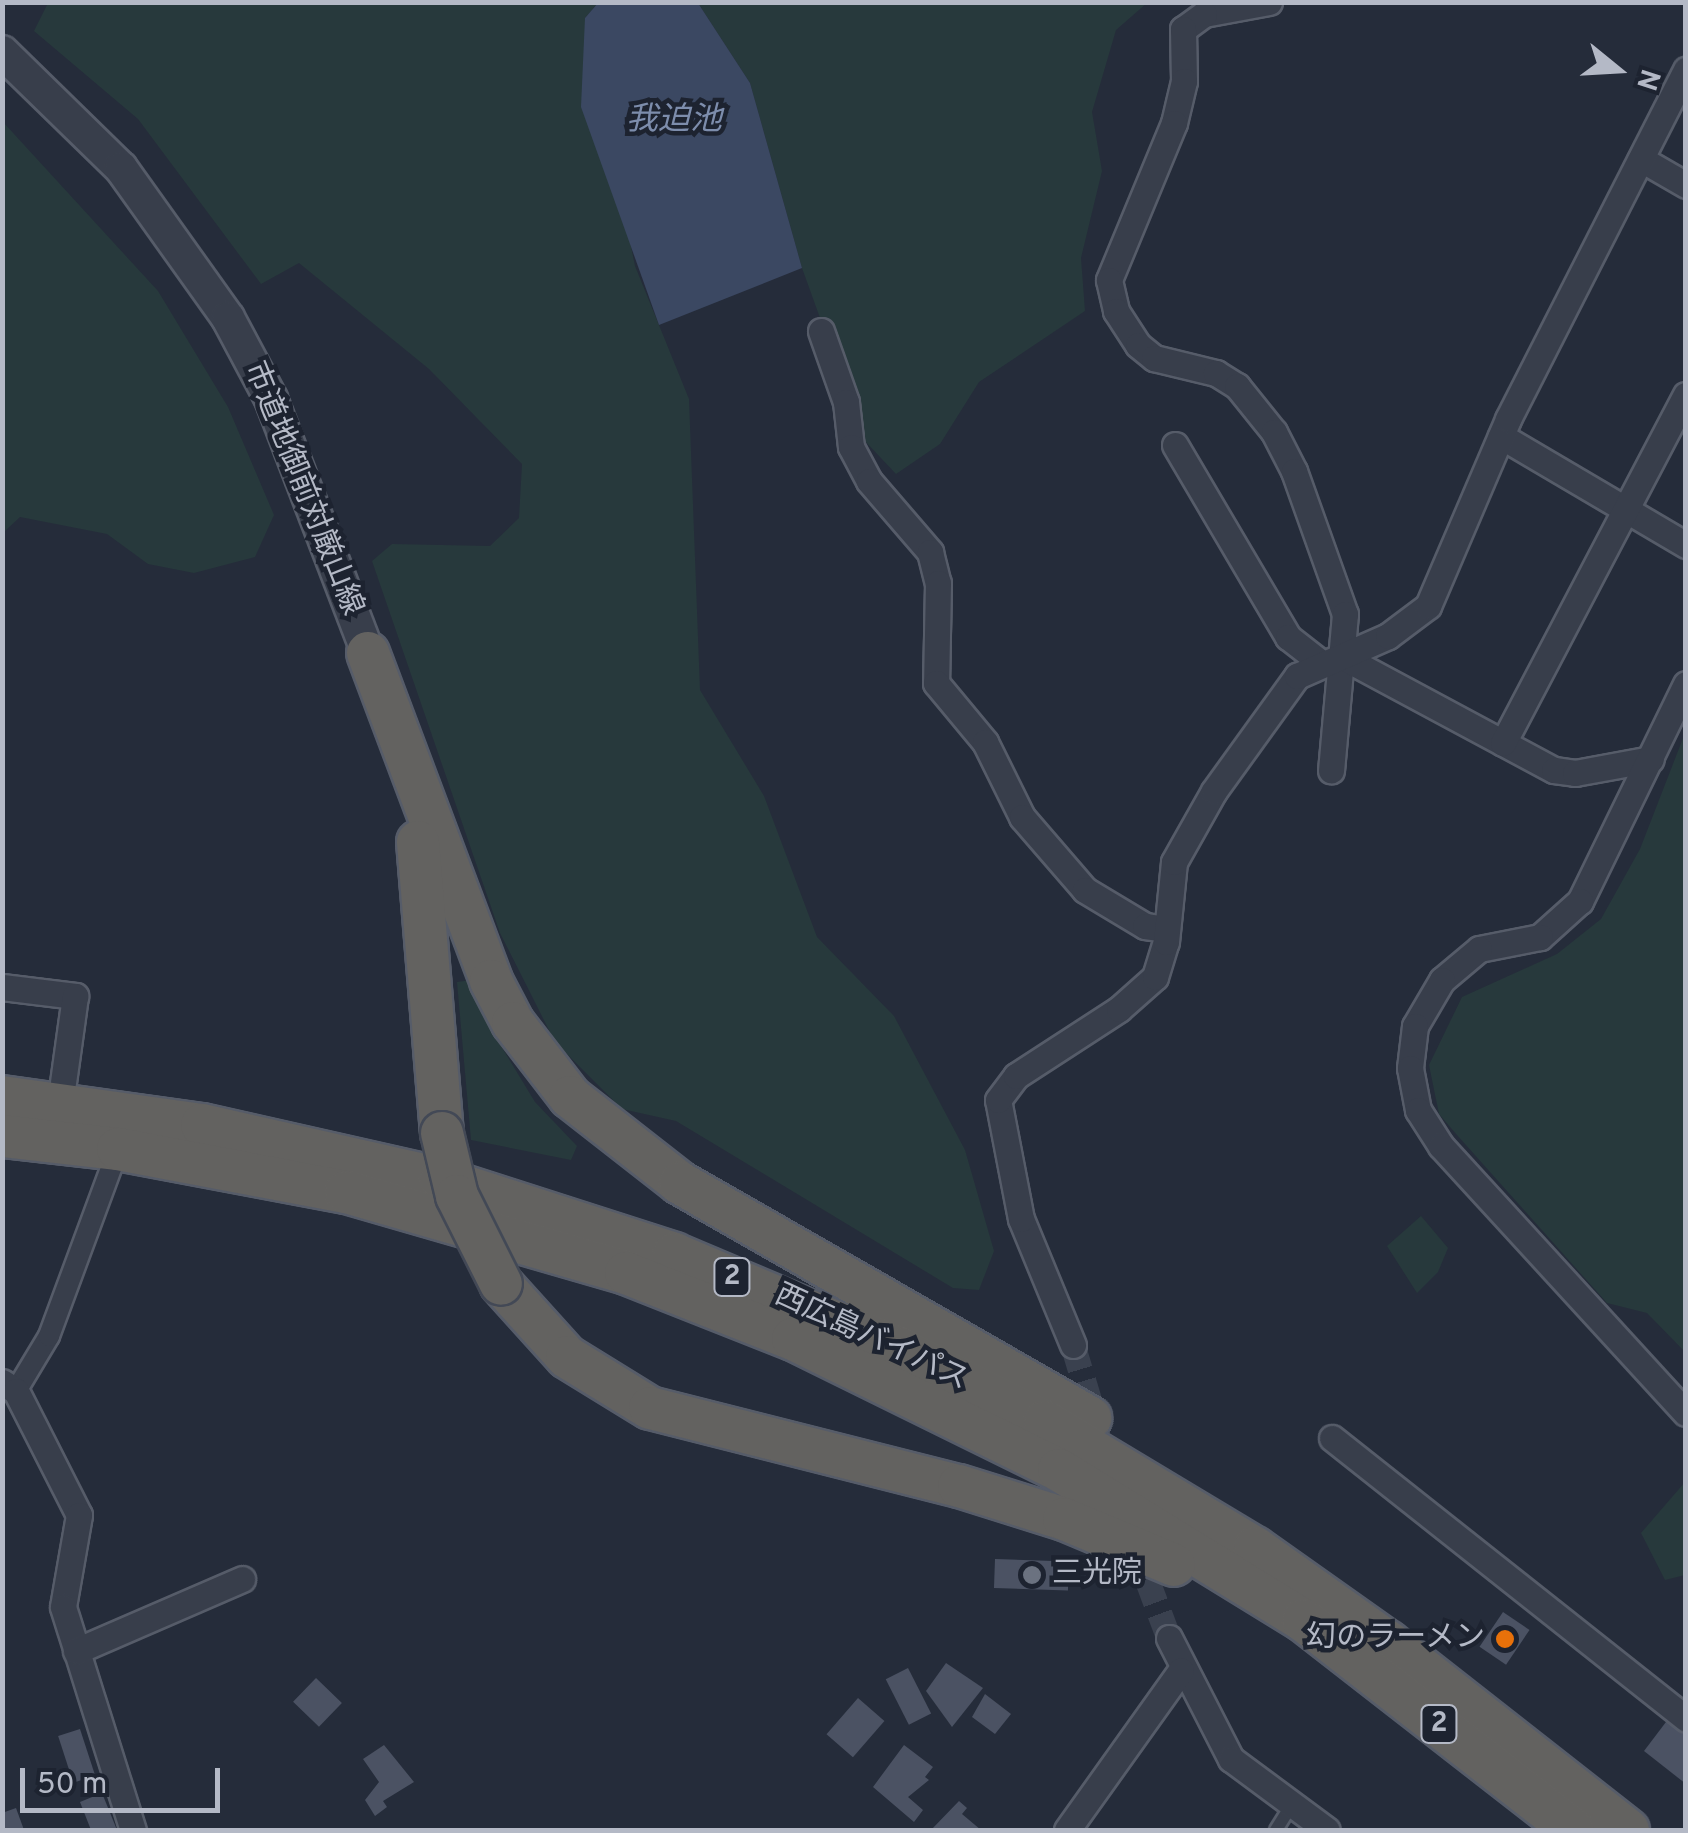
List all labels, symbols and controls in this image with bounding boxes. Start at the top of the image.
north arrow [1568,20,1668,120]
text: N [1626,64,1667,94]
water label: 我迫池 [626,102,722,140]
street label: 市道地御前対厳山線 [235,357,369,621]
road number: 2 [712,1254,752,1300]
street label: 西広島バイパス [768,1278,974,1400]
place label: 三光院 [1052,1557,1142,1593]
marker: 三光院 [1021,1564,1043,1586]
place label: 幻のラーメン [1305,1621,1485,1657]
marker: 幻のラーメン [1494,1628,1516,1650]
road number: 2 [1419,1701,1459,1747]
scale bar [25,1748,225,1810]
text: 50 m [37,1767,107,1804]

